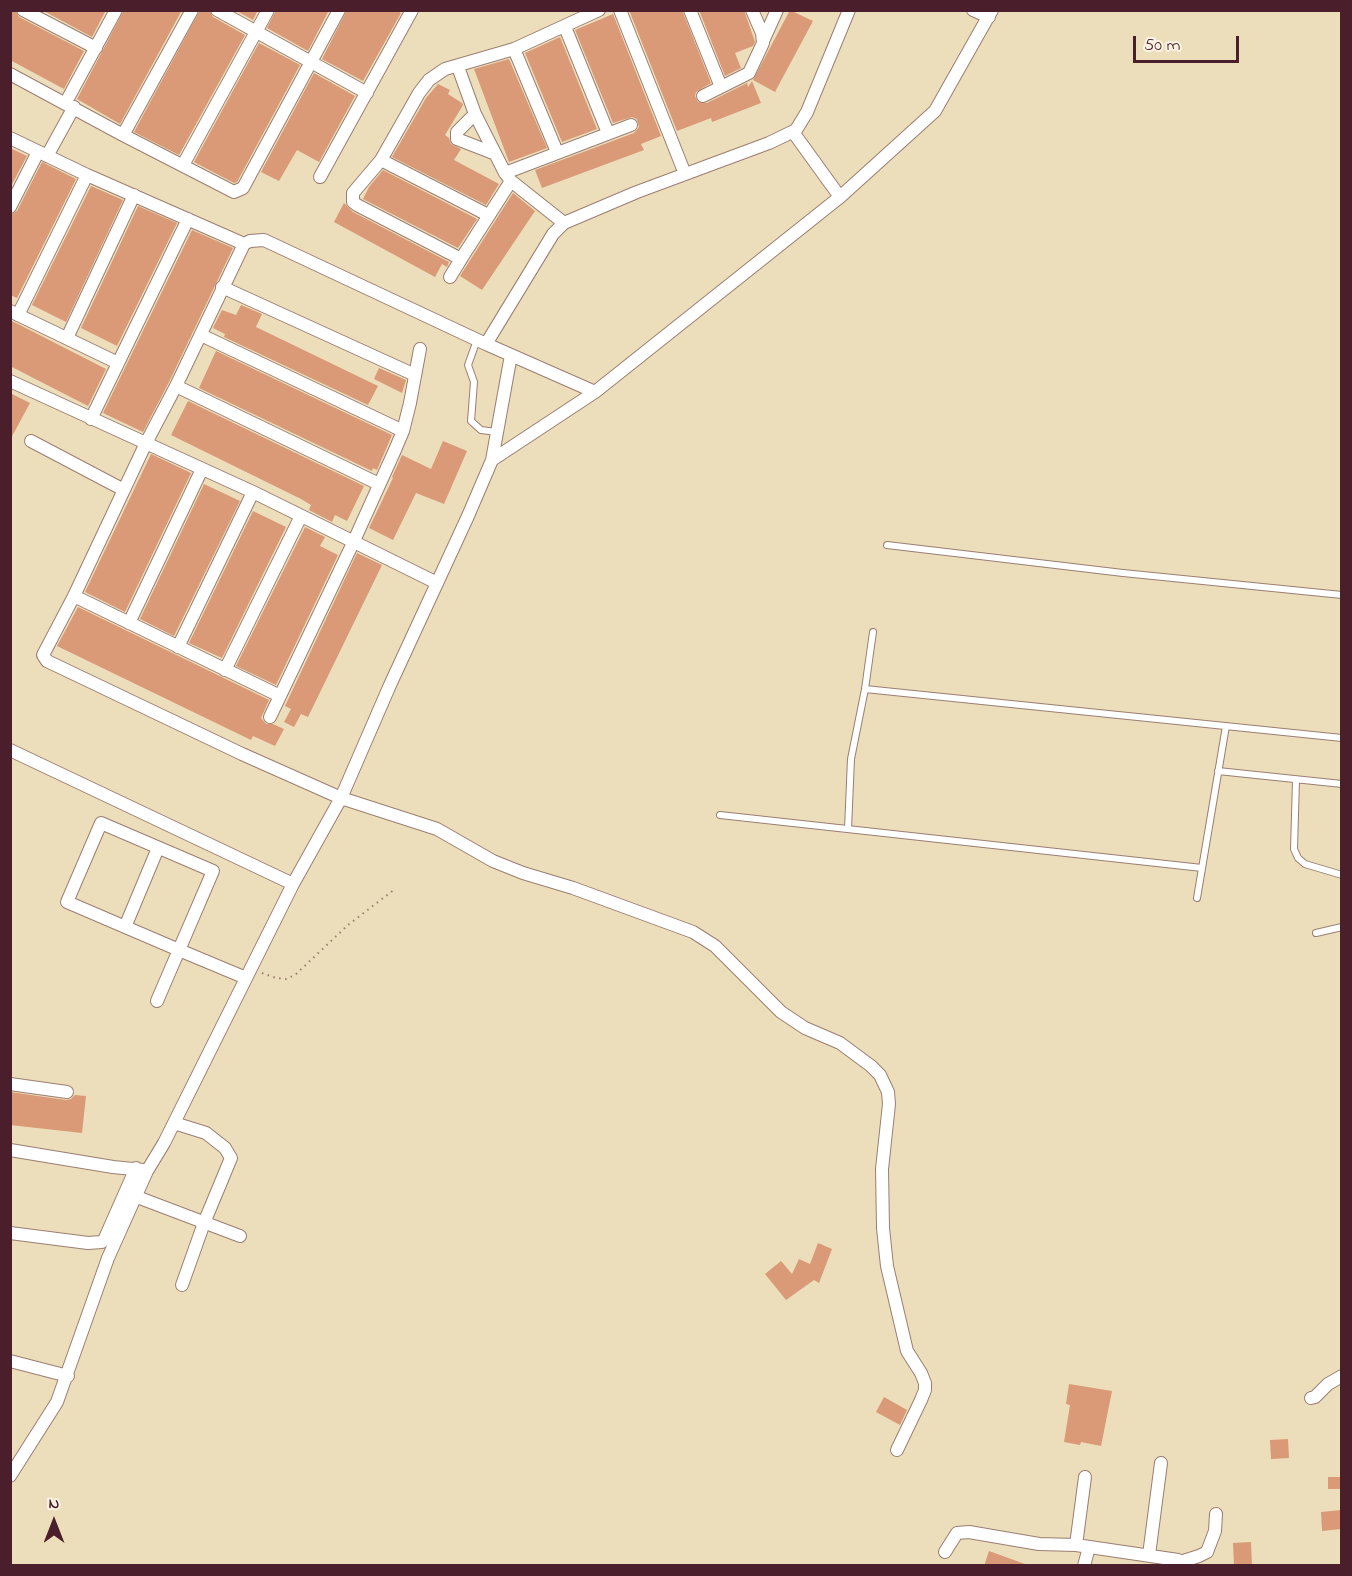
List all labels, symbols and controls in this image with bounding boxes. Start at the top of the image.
scale bar [1136,24,1242,62]
text: 50 m [1144,33,1181,59]
north arrow [24,1492,84,1552]
text: N [49,1492,59,1516]

